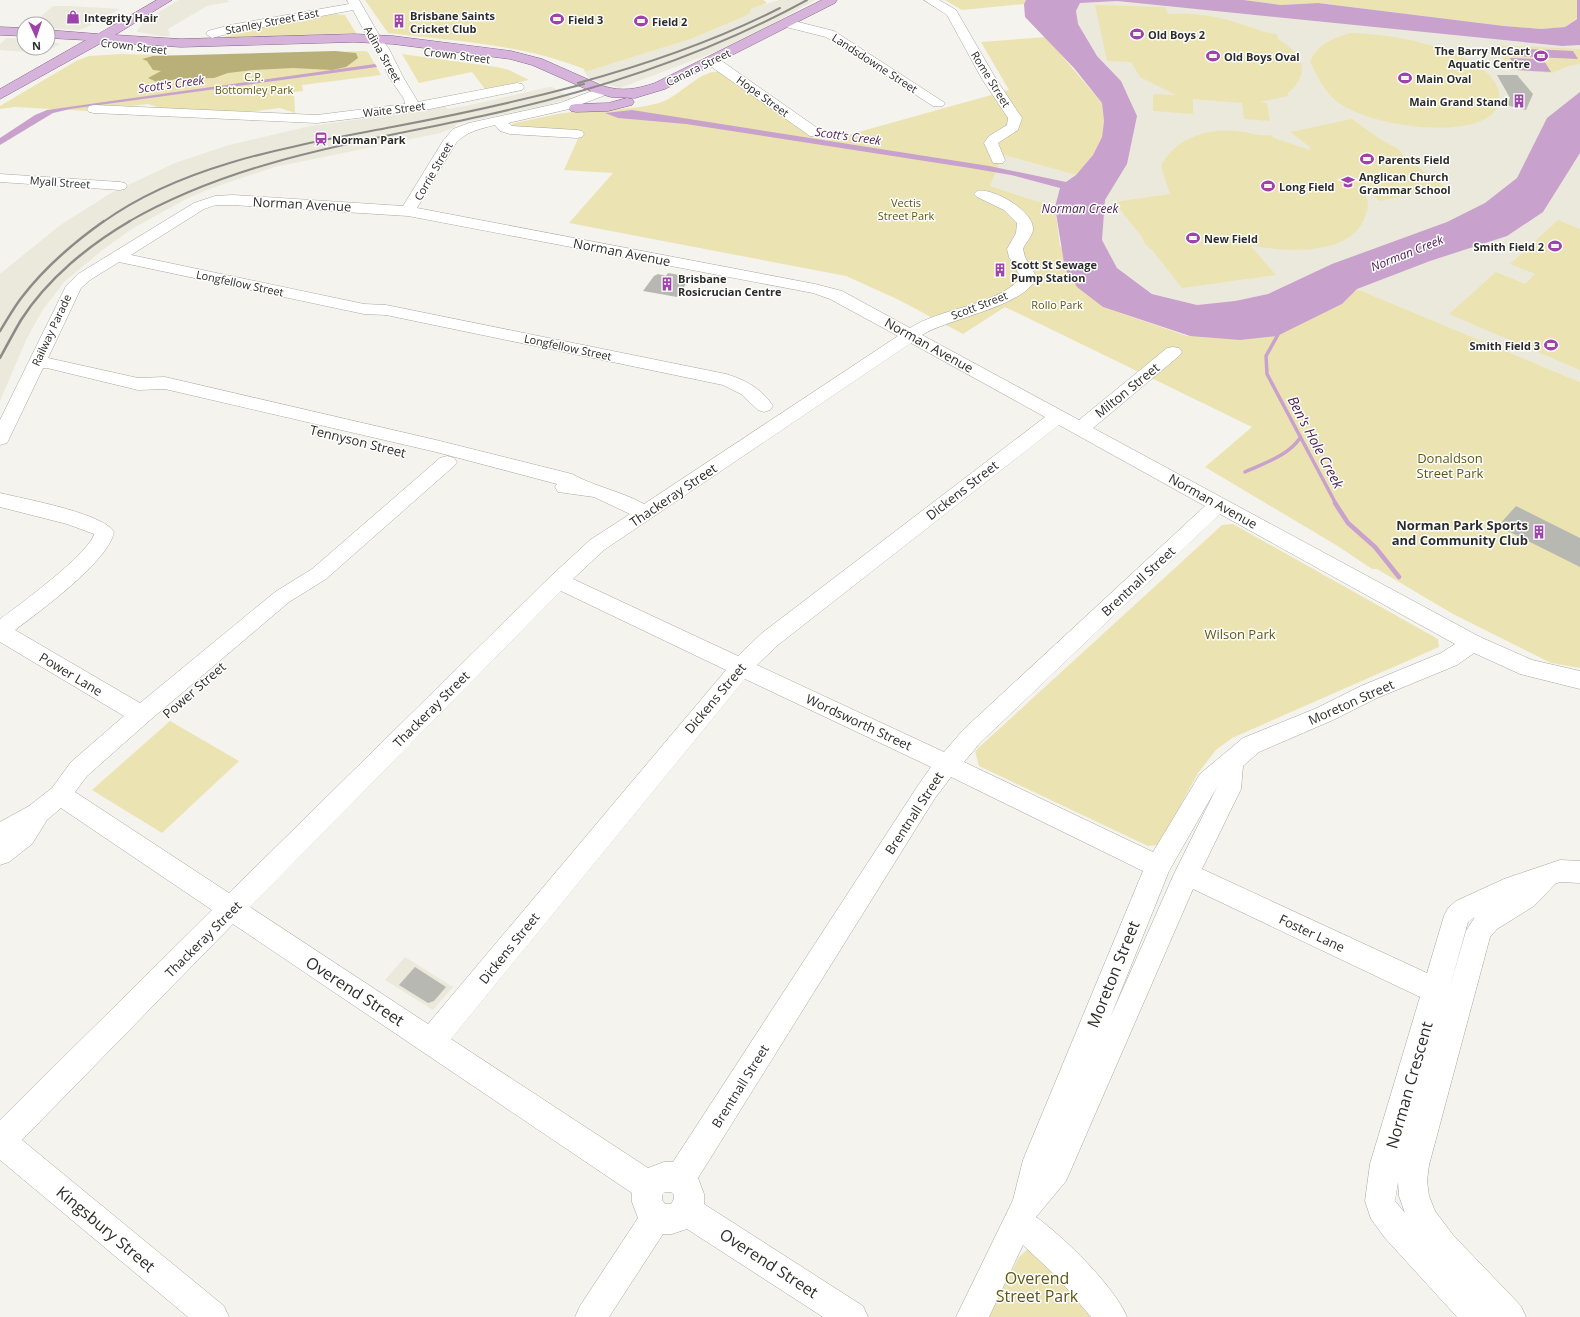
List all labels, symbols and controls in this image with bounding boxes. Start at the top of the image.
street label: Stanley Street East [224,5,320,37]
place label: Brisbane Saints Cricket Club [410,8,495,36]
shop icon: Integrity Hair [65,9,81,25]
place label: Integrity Hair [84,10,158,25]
sports icon: Field 3 [549,11,565,27]
place label: Field 3 [568,12,603,27]
building icon: Brisbane Saints Cricket Club [391,13,407,29]
sports icon: Field 2 [633,13,649,29]
place label: Field 2 [652,14,687,29]
north arrow [16,16,56,56]
street label: Adina Street [361,23,405,85]
sports icon: Old Boys 2 [1129,26,1145,42]
place label: Old Boys 2 [1148,27,1205,42]
street label: Landsdowne Street [829,30,921,96]
street label: Crown Street [100,34,168,58]
text: N [32,39,41,54]
street label: Crown Street [423,43,491,67]
place label: The Barry McCart Aquatic Centre [1434,43,1530,71]
street label: Canara Street [663,45,733,89]
street label: Rome Street [968,48,1014,110]
sports icon: Old Boys Oval [1205,48,1221,64]
sports icon: The Barry McCart Aquatic Centre [1533,48,1549,64]
place label: Old Boys Oval [1224,49,1300,64]
park label: C.P. Bottomley Park [215,69,294,97]
sports icon: Main Oval [1397,70,1413,86]
water label: Scott's Creek [137,71,206,97]
place label: Main Oval [1416,71,1471,86]
street label: Hope Street [734,72,792,120]
building icon: Main Grand Stand [1511,93,1527,109]
place label: Main Grand Stand [1409,94,1508,109]
street label: Waite Street [362,98,426,120]
water label: Scott's Creek [814,123,883,149]
station icon: Norman Park [313,131,329,147]
place label: Norman Park [332,132,406,147]
street label: Corrie Street [410,139,456,203]
sports icon: Parents Field [1359,151,1375,167]
place label: Parents Field [1378,152,1450,167]
place label: Anglican Church Grammar School [1359,169,1451,197]
street label: Myall Street [29,172,91,192]
school or university icon: Anglican Church Grammar School [1340,174,1356,190]
sports icon: Long Field [1260,178,1276,194]
place label: Long Field [1279,179,1335,194]
street label: Norman Avenue [252,192,352,216]
park label: Vectis Street Park [878,195,935,223]
water label: Norman Creek [1042,200,1120,217]
sports icon: New Field [1185,230,1201,246]
water label: Norman Creek [1368,230,1447,275]
place label: New Field [1204,231,1258,246]
street label: Norman Avenue [572,234,672,270]
sports icon: Smith Field 2 [1547,238,1563,254]
place label: Smith Field 2 [1474,239,1544,254]
place label: Scott St Sewage Pump Station [1011,257,1097,285]
building icon: Scott St Sewage Pump Station [992,262,1008,278]
street label: Longfellow Street [195,266,285,300]
place label: Brisbane Rosicrucian Centre [678,271,782,299]
building icon: Brisbane Rosicrucian Centre [659,276,675,292]
street label: Scott Street [949,287,1009,323]
street label: Railway Parade [28,292,74,368]
park label: Rollo Park [1031,297,1083,312]
street label: Norman Avenue [881,313,977,377]
street label: Longfellow Street [523,330,613,364]
sports icon: Smith Field 3 [1543,337,1559,353]
place label: Smith Field 3 [1470,338,1540,353]
street label: Milton Street [1091,358,1163,422]
water label: Ben's Hole Creek [1284,392,1349,493]
street label: Tennyson Street [308,420,408,462]
park label: Donaldson Street Park [1417,449,1484,482]
street label: Dickens Street [922,456,1002,524]
street label: Thackeray Street [626,459,720,531]
street label: Norman Avenue [1165,469,1261,533]
place label: Norman Park Sports and Community Club [1392,516,1528,549]
building icon: Norman Park Sports and Community Club [1531,524,1547,540]
street label: Brentnall Street [1097,542,1179,620]
park label: Wilson Park [1204,625,1276,643]
street label: Power Lane [36,648,106,700]
street label: Power Street [159,657,230,722]
street label: Dickens Street [680,659,750,737]
street label: Thackeray Street [389,667,473,751]
street label: Moreton Street [1305,675,1397,729]
street label: Wordsworth Street [803,690,915,755]
street label: Brentnall Street [881,768,948,858]
street label: Thackeray Street [161,897,245,981]
street label: Dickens Street [475,908,544,987]
street label: Foster Lane [1276,910,1348,956]
street label: Moreton Street [1082,917,1145,1031]
street label: Overend Street [301,951,409,1031]
street label: Norman Crescent [1380,1019,1438,1151]
street label: Brentnall Street [707,1041,773,1131]
street label: Kingsbury Street [52,1181,160,1277]
street label: Overend Street [715,1223,823,1303]
park label: Overend Street Park [996,1267,1079,1307]

